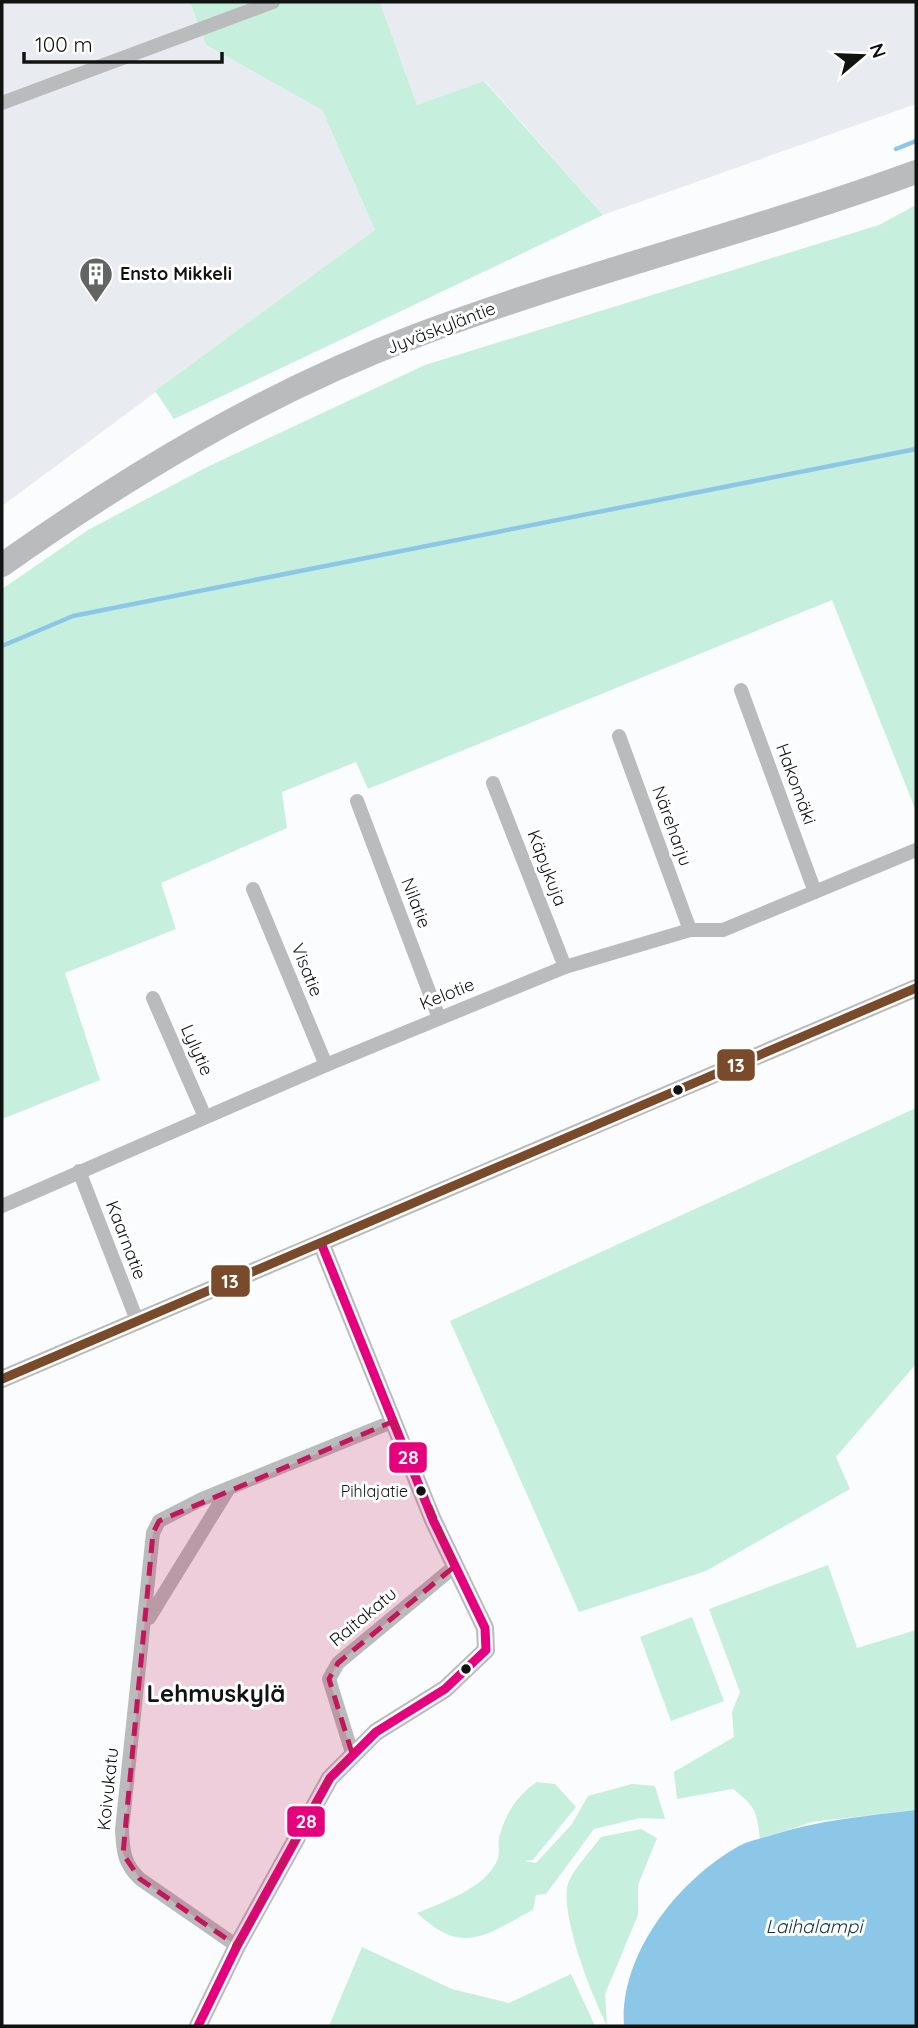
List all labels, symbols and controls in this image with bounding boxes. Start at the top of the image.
scale bar [24,21,222,65]
north arrow [827,21,897,91]
text: 100 m [35,31,93,57]
text: N [864,40,892,61]
building icon: Ensto Mikkeli [77,255,115,304]
place label: Ensto Mikkeli [120,262,232,285]
street label: Jyväskyläntie [383,296,499,359]
street label: Hakomäki [771,740,822,828]
street label: Näreharju [647,783,698,869]
street label: Käpykuja [522,826,572,909]
street label: Nilatie [396,874,437,931]
street label: Visatie [286,940,329,1000]
street label: Kelotie [416,972,478,1015]
street label: Lylytie [176,1021,219,1079]
line badge: 13 [716,1048,756,1082]
text: 13 [727,1053,745,1077]
unlabelled marker [671,1083,685,1097]
street label: Kaarnatie [101,1197,152,1282]
line badge: 13 [210,1264,251,1298]
text: 13 [221,1269,239,1293]
line badge: 28 [388,1441,428,1474]
text: 28 [397,1445,419,1469]
place label: Pihlajatie [341,1481,408,1501]
marker: Pihlajatie [414,1484,428,1498]
street label: Raitakatu [324,1582,401,1651]
unlabelled marker [459,1662,473,1676]
district label: Lehmuskylä [147,1678,285,1708]
street label: Koivukatu [92,1746,123,1831]
line badge: 28 [286,1805,326,1838]
text: 28 [295,1809,317,1833]
water label: Laihalampi [766,1914,864,1938]

